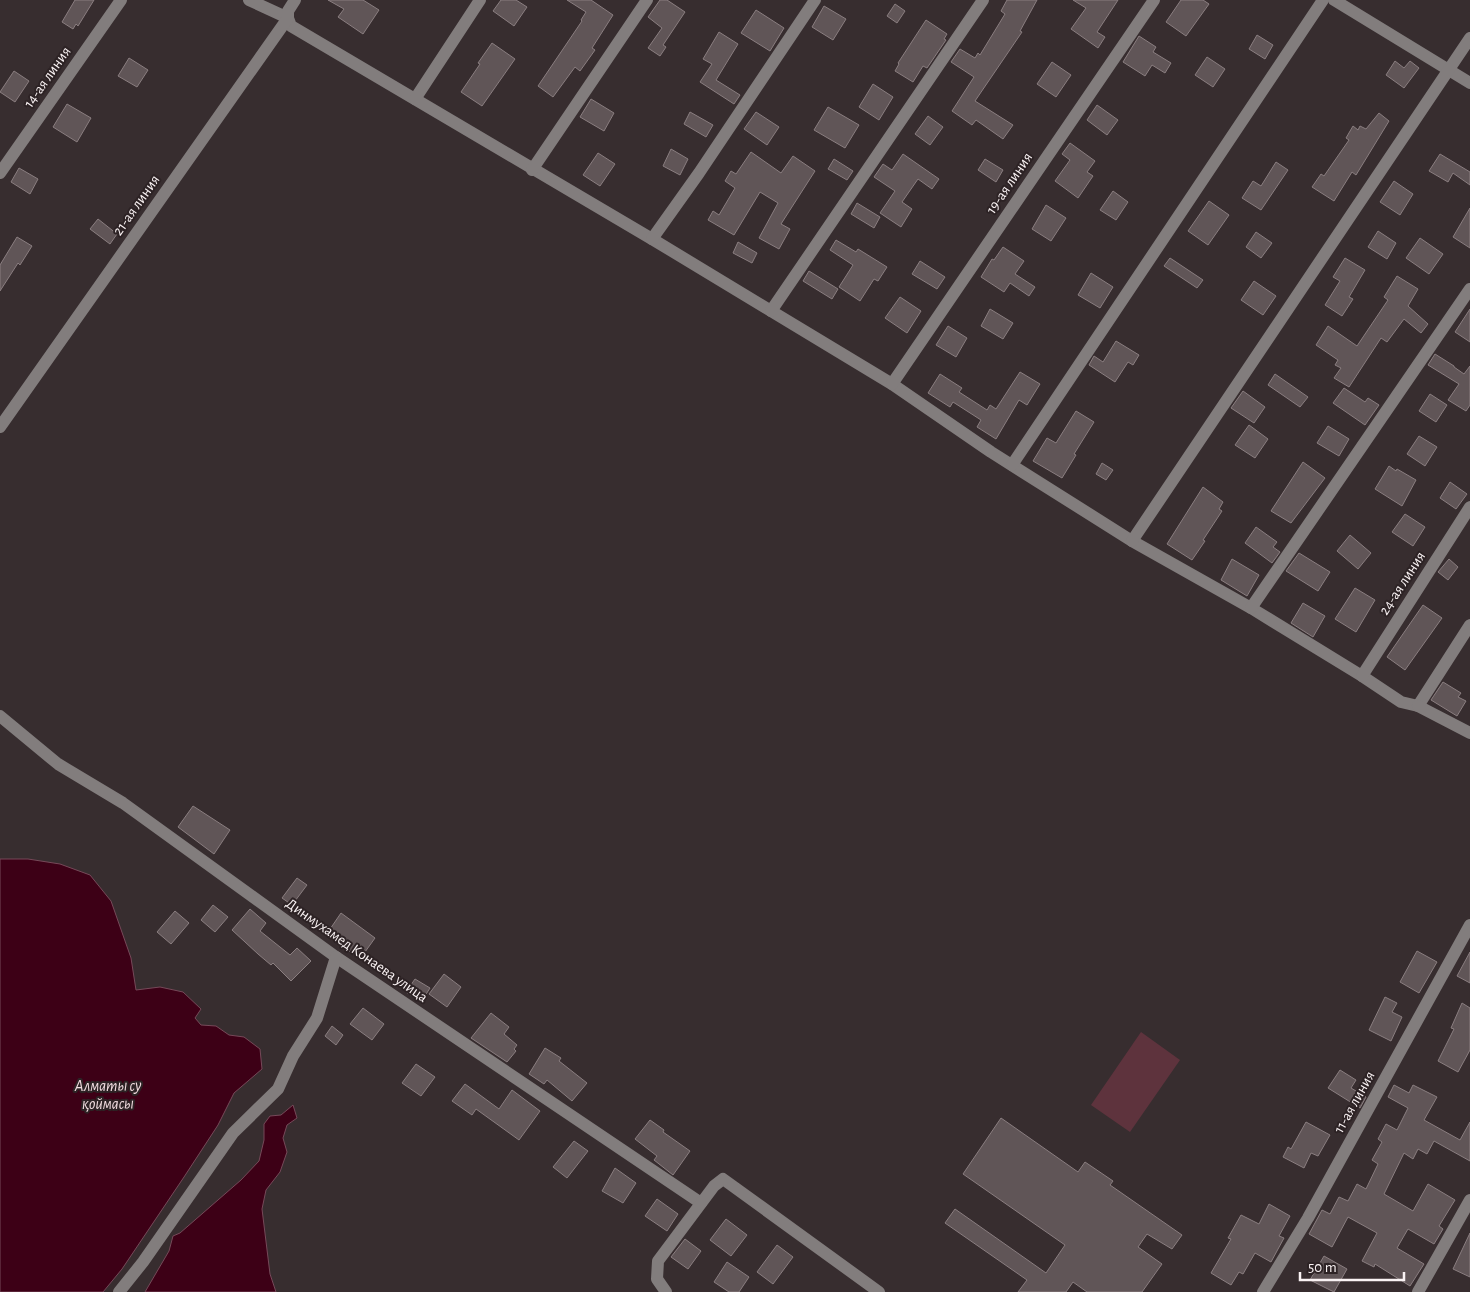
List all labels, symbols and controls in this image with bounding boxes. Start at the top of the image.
street label: 14-ая линия [21,44,74,110]
street label: 19-ая линия [984,150,1035,217]
street label: 21-ая линия [110,172,163,238]
street label: 24-ая линия [1376,549,1428,618]
street label: Динмухамед Конаева улица [283,896,430,1005]
street label: 11-ая линия [1331,1069,1378,1136]
water label: Алматы су қоймасы [74,1078,142,1112]
scale bar [1300,1250,1404,1282]
text: 50 m [1308,1260,1337,1275]

